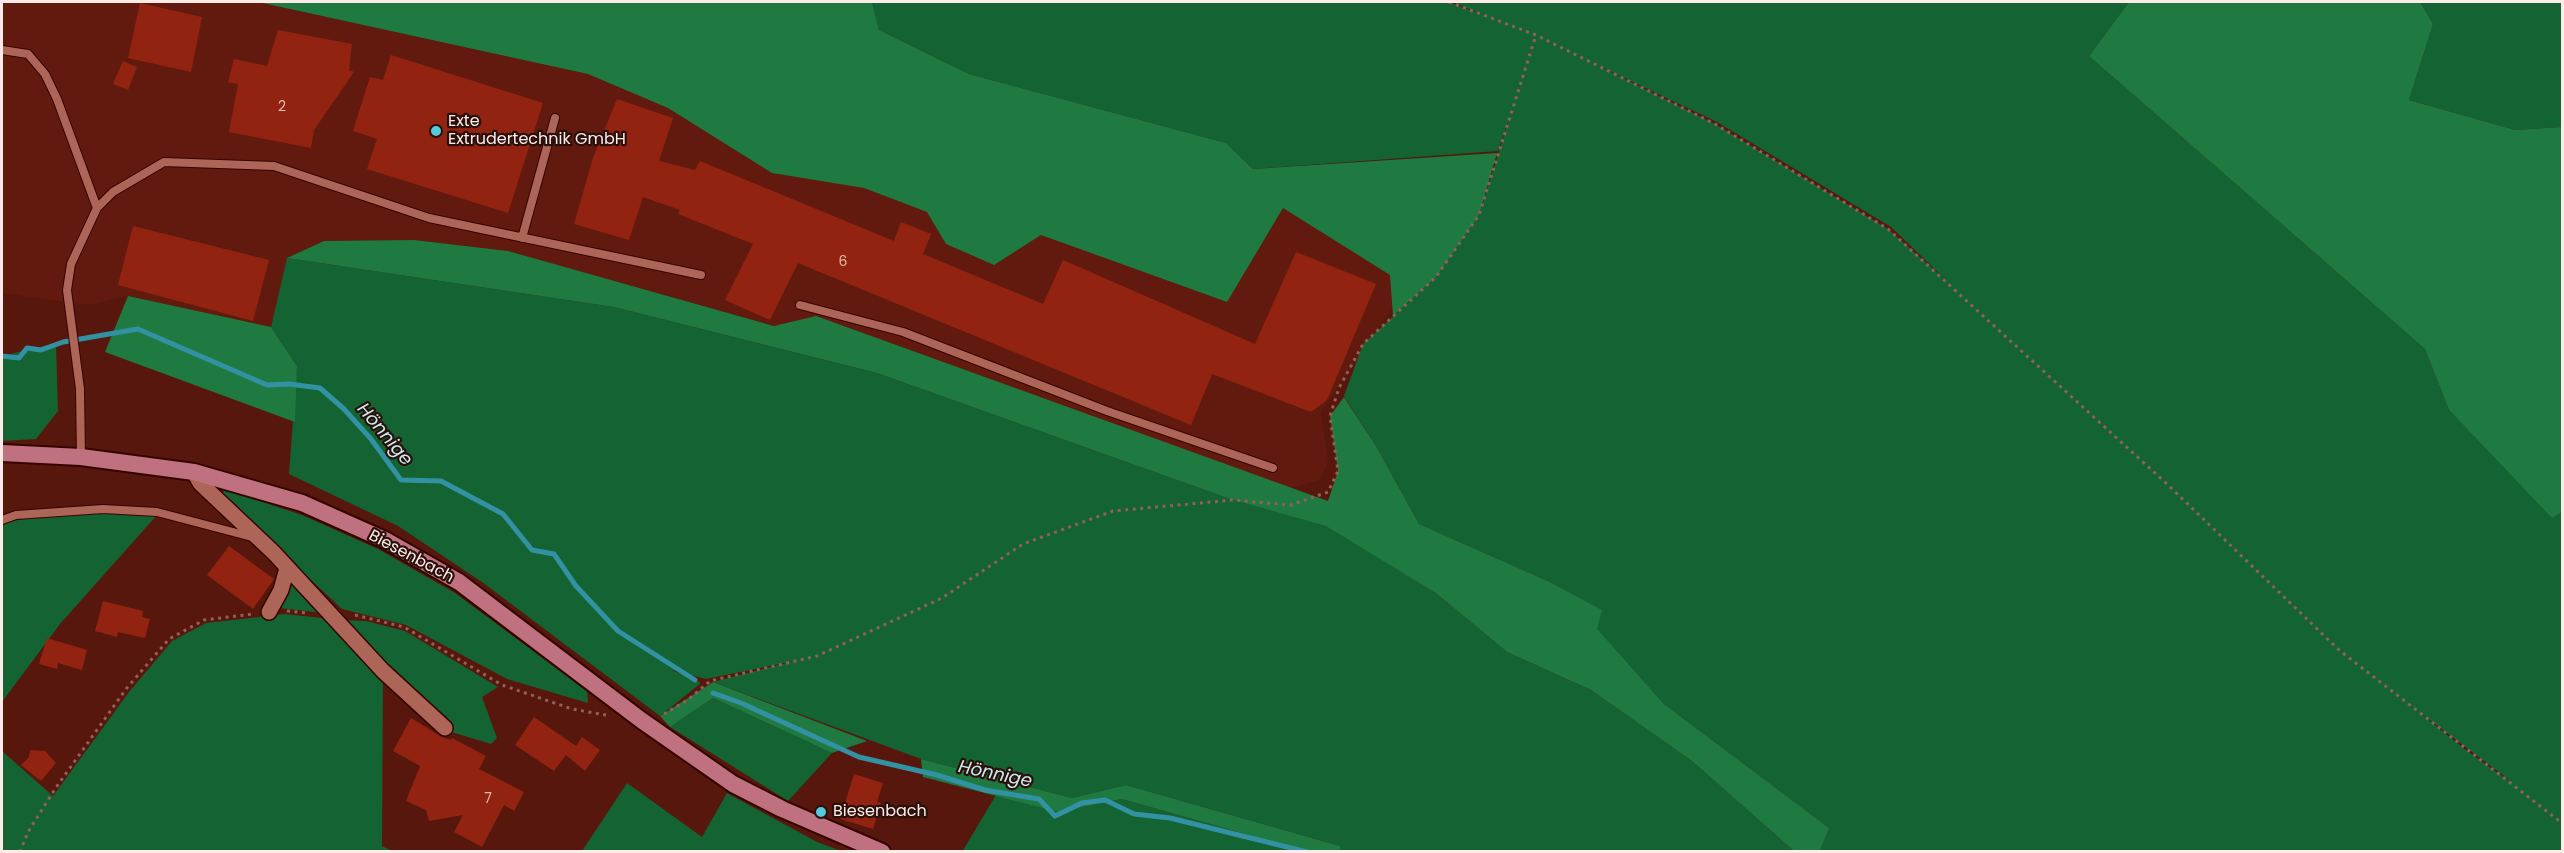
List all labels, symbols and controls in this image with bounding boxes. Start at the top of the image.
house number: 2 [278,99,286,115]
place label: Exte Extrudertechnik GmbH [448,112,626,150]
marker: Exte Extrudertechnik GmbH [429,124,443,138]
house number: 6 [839,254,847,270]
water label: Hönnige [352,399,416,471]
street label: Biesenbach [365,527,457,587]
water label: Hönnige [956,757,1034,793]
house number: 7 [484,791,492,807]
place label: Biesenbach [833,802,927,822]
marker: Biesenbach [814,805,828,819]

